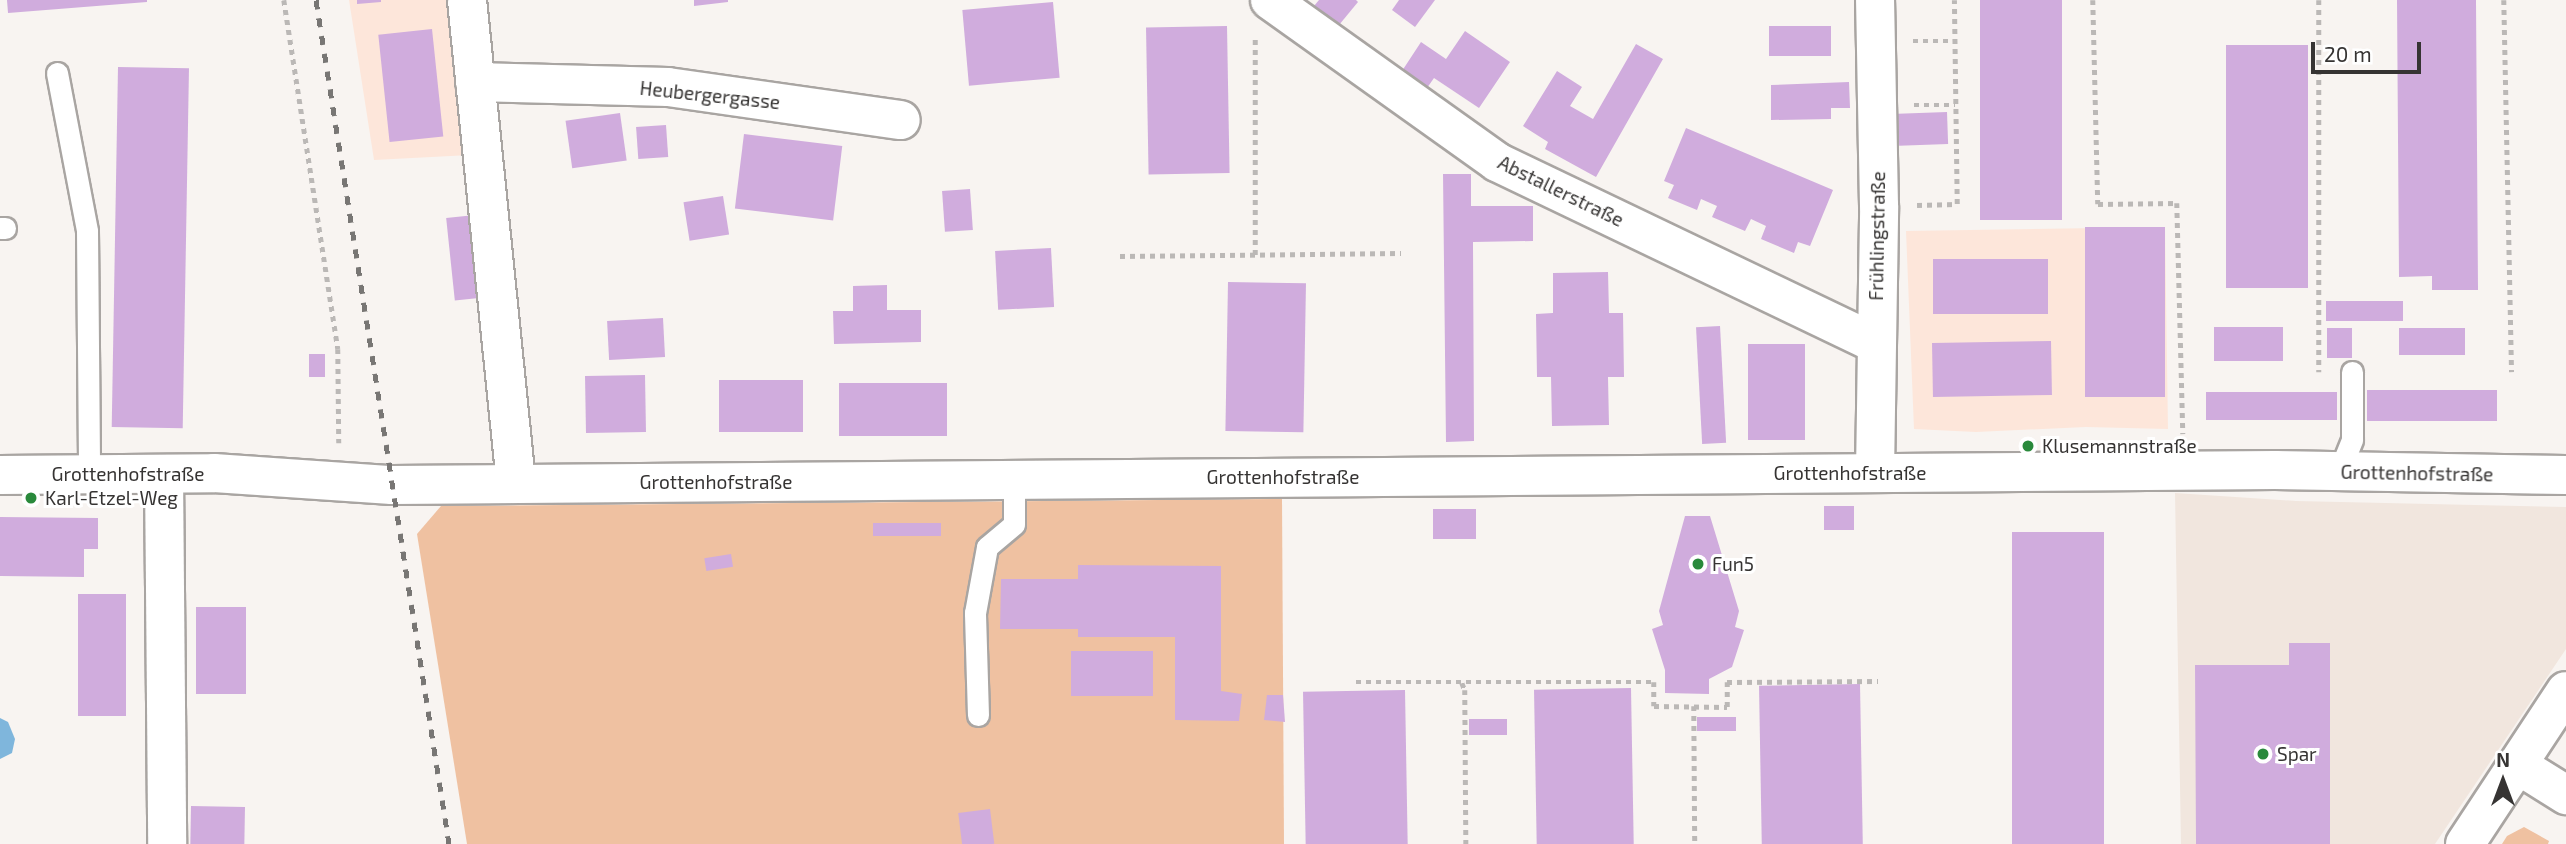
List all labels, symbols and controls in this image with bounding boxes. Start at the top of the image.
scale bar [2314,28,2424,72]
text: 20 m [2324,41,2372,66]
street label: Heubergergasse [639,76,781,114]
street label: Abstallerstraße [1494,151,1628,231]
street label: Frühlingstraße [1864,171,1890,301]
place label: Klusemannstraße [2042,435,2197,457]
marker: Klusemannstraße [2020,438,2036,454]
street label: Grottenhofstraße [2340,460,2494,486]
street label: Grottenhofstraße [1774,462,1926,484]
street label: Grottenhofstraße [52,463,204,485]
street label: Grottenhofstraße [1207,466,1359,488]
street label: Grottenhofstraße [640,471,792,493]
place label: Karl-Etzel-Weg [45,487,178,509]
marker: Karl-Etzel-Weg [23,490,39,506]
place label: Fun5 [1712,553,1754,575]
marker: Fun5 [1690,556,1706,572]
place label: Spar [2277,743,2317,765]
marker: Spar [2255,746,2271,762]
north arrow [2468,746,2538,816]
text: N [2496,748,2510,771]

